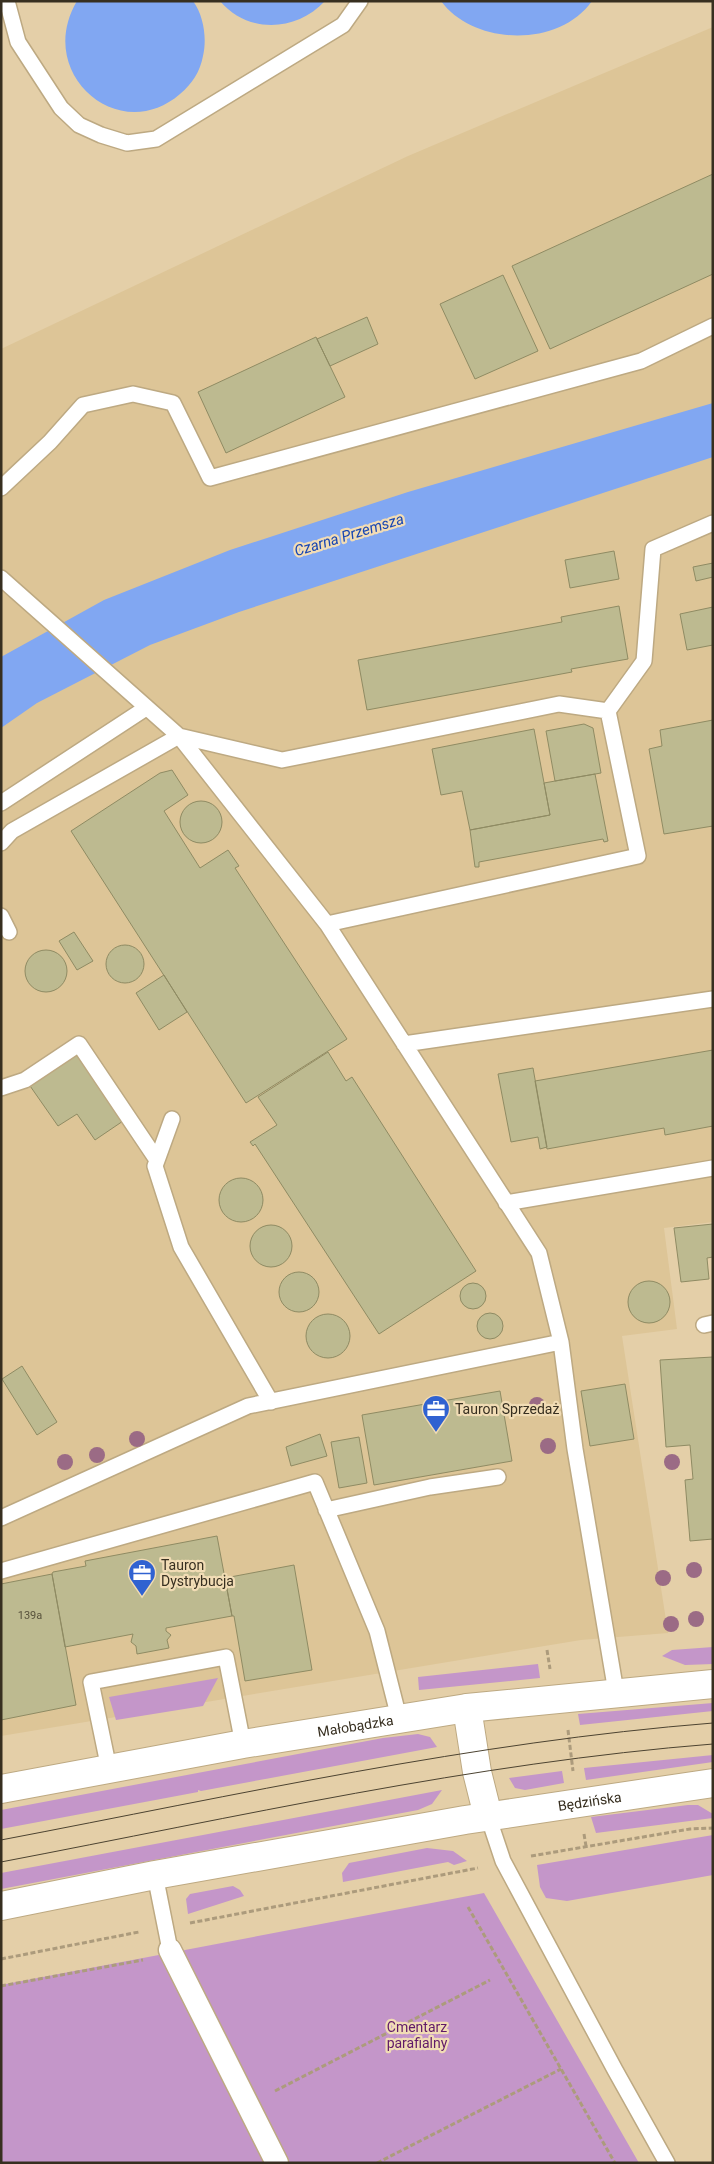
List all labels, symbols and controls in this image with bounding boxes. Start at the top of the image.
water label: Czarna Przemsza [292,510,406,560]
office icon: Tauron Sprzedaż [421,1394,451,1433]
place label: Tauron Sprzedaż [455,1401,559,1417]
place label: Tauron Dystrybucja [161,1557,234,1589]
office icon: Tauron Dystrybucja [127,1558,157,1597]
house number: 139a [18,1609,42,1622]
street label: Małobądzka [316,1712,395,1740]
street label: Będzińska [557,1789,623,1814]
park label: Cmentarz parafialny [387,2019,448,2051]

